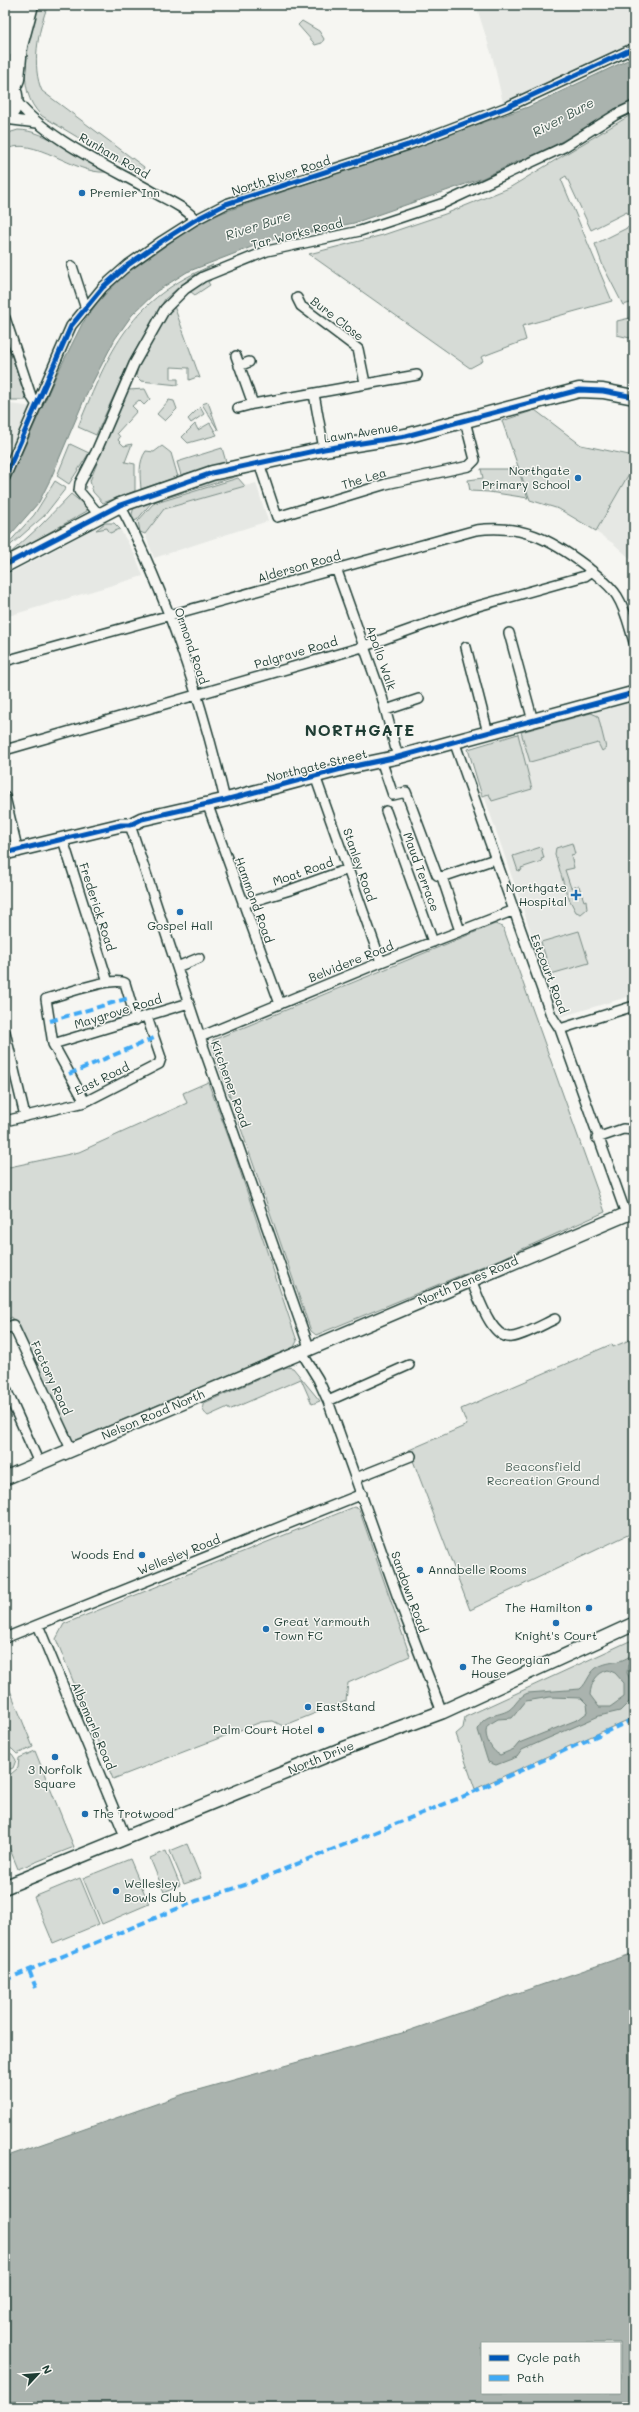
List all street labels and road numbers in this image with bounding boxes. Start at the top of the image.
street label: Runham Road [77,129,153,182]
street label: North River Road [229,151,332,199]
street label: Tar Works Road [249,214,344,252]
street label: Bure Close [308,292,367,344]
street label: Lawn Avenue [322,418,399,446]
street label: The Lea [339,464,388,492]
street label: Alderson Road [255,546,342,586]
street label: Ormond Road [171,605,213,687]
street label: Apollo Walk [363,623,400,692]
street label: Palgrave Road [252,632,340,672]
street label: Northgate Street [265,745,369,785]
street label: Stanley Road [340,826,380,904]
street label: Maud Terrace [400,830,444,913]
street label: Moat Road [270,853,336,889]
street label: Hammond Road [232,855,278,945]
street label: Frederick Road [76,860,120,953]
street label: Estcourt Road [527,932,573,1016]
street label: Belvidere Road [306,937,396,985]
street label: Maygrove Road [72,990,164,1032]
street label: Kitchener Road [208,1038,254,1130]
street label: East Road [71,1058,132,1098]
street label: North Denes Road [415,1252,520,1308]
street label: Factory Road [28,1338,76,1417]
street label: Nelson Road North [99,1385,207,1443]
street label: Wellesley Road [135,1530,223,1578]
street label: Sandown Road [388,1549,432,1635]
street label: Albemarle Road [68,1679,120,1772]
street label: North Drive [285,1737,356,1778]

